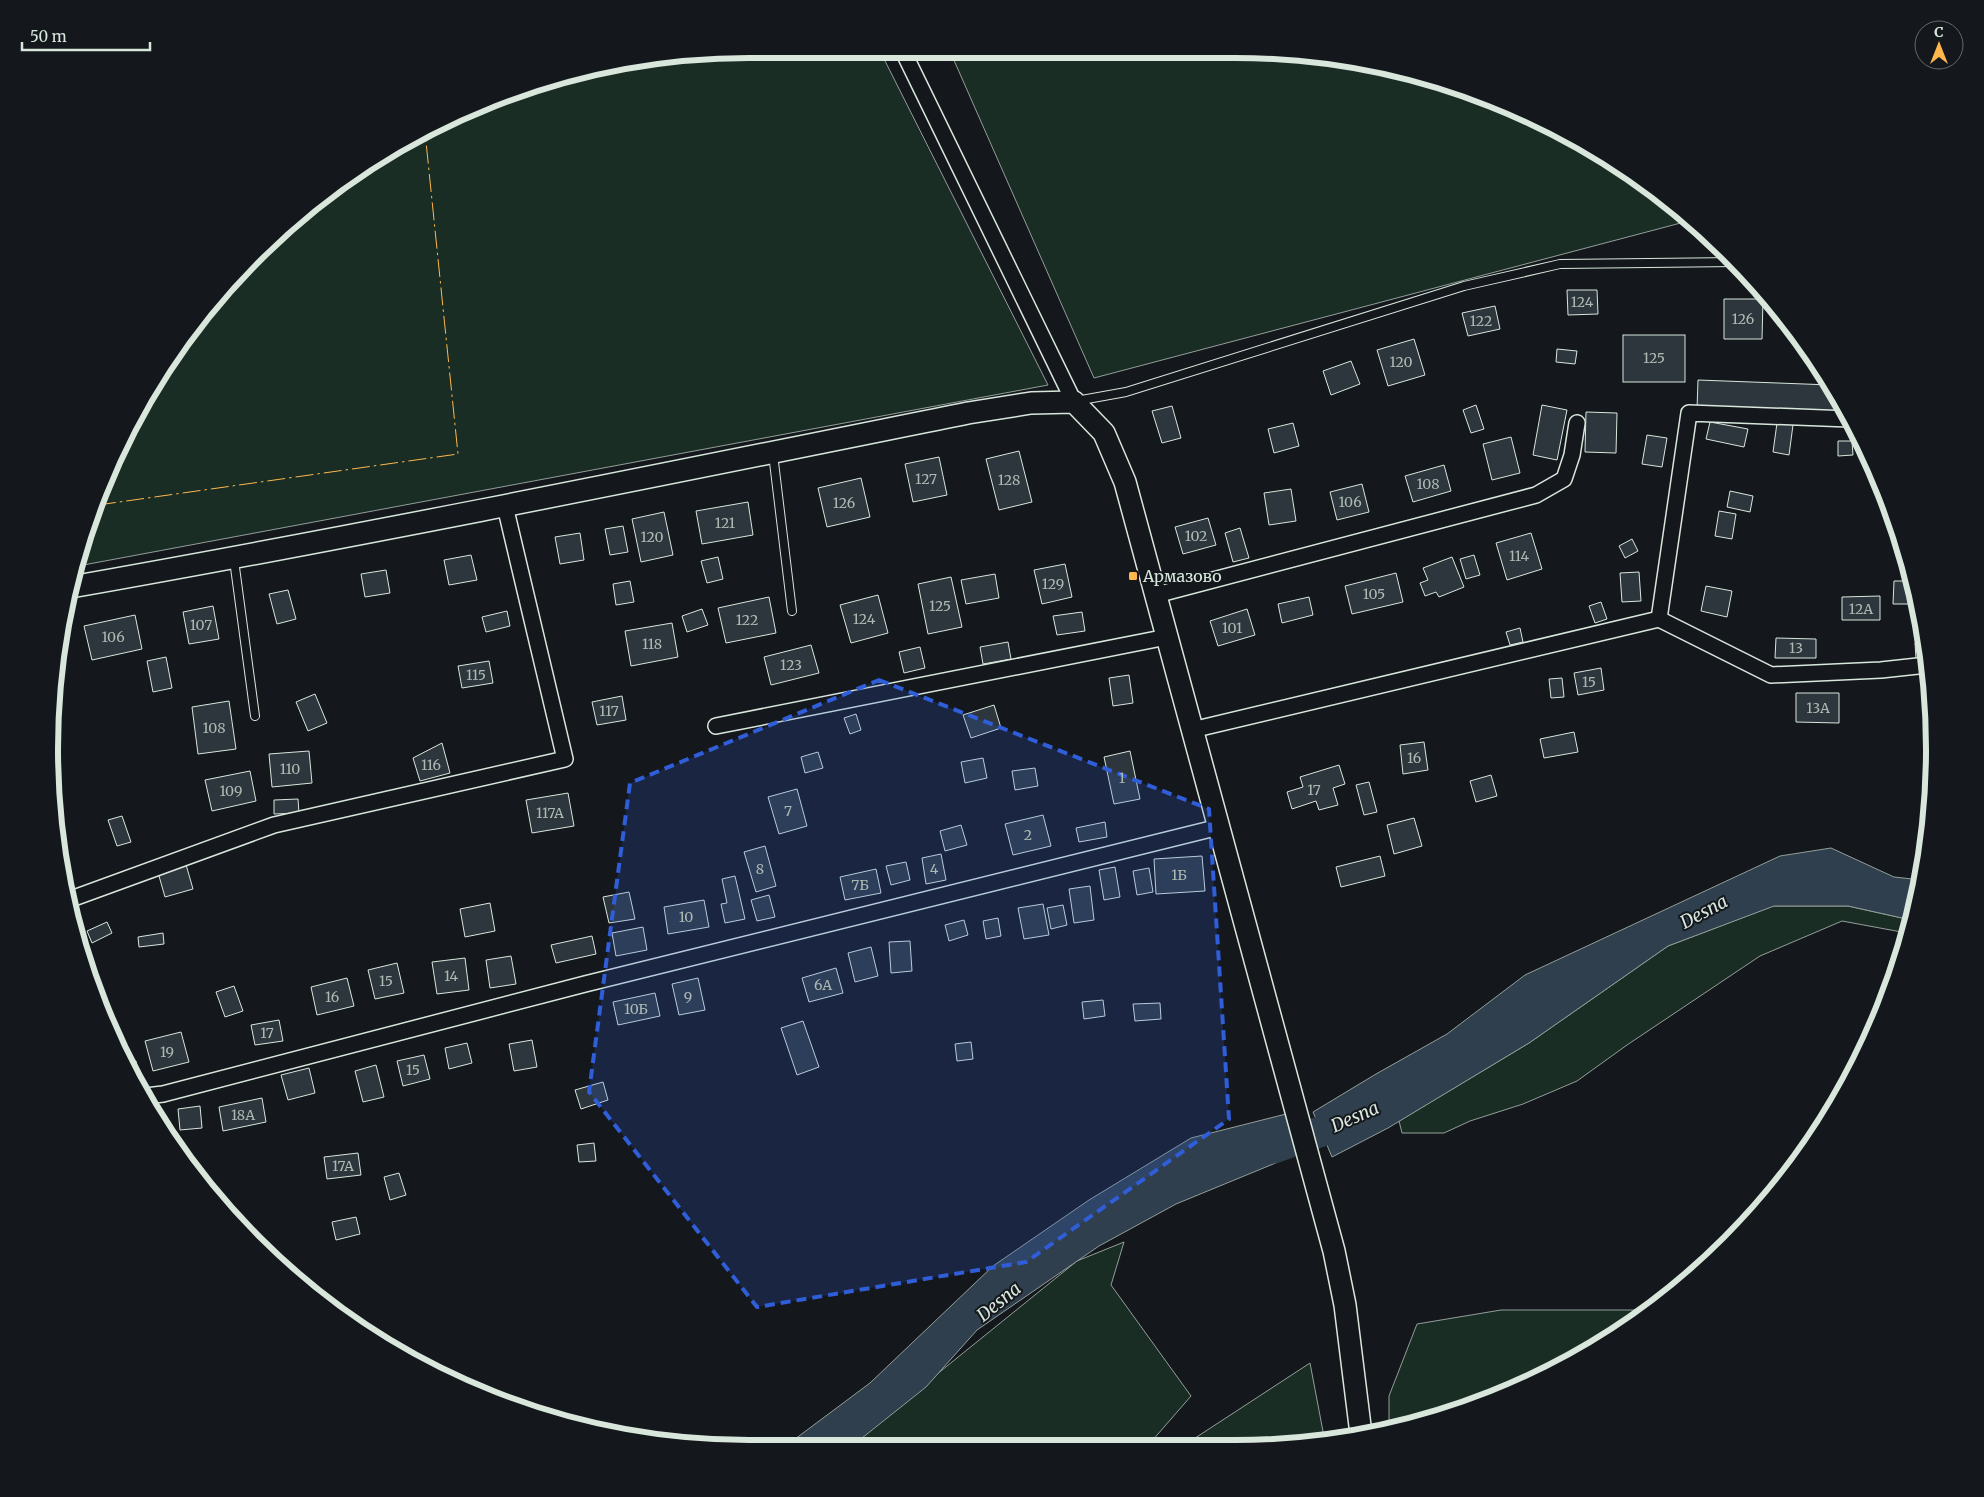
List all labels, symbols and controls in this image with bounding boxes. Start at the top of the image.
scale bar [22,20,150,52]
north arrow [1914,20,1964,70]
text: С [1934,23,1944,41]
text: 50 m [30,27,67,46]
house number: 124 [1571,293,1594,311]
house number: 126 [1732,310,1754,328]
house number: 122 [1470,312,1492,330]
house number: 125 [1643,349,1665,367]
house number: 120 [1389,353,1413,371]
house number: 127 [915,470,937,488]
house number: 128 [998,471,1020,489]
house number: 108 [1416,475,1440,493]
house number: 106 [1338,493,1362,511]
house number: 126 [833,494,855,512]
house number: 121 [715,514,735,532]
house number: 102 [1185,527,1207,545]
house number: 120 [640,528,664,546]
house number: 114 [1509,547,1529,565]
place label: Армазово [1142,566,1222,586]
marker: Армазово [1127,570,1139,582]
house number: 129 [1042,575,1064,593]
house number: 105 [1363,585,1385,603]
house number: 125 [929,597,951,615]
house number: 12А [1849,600,1873,618]
house number: 124 [853,610,876,628]
house number: 122 [736,611,758,629]
house number: 107 [190,616,212,634]
house number: 101 [1222,619,1242,637]
house number: 106 [101,628,125,646]
house number: 118 [642,635,662,653]
house number: 13 [1789,639,1803,657]
house number: 123 [780,656,802,674]
house number: 115 [466,666,486,684]
house number: 15 [1582,673,1596,691]
house number: 13А [1806,699,1830,717]
house number: 117 [599,702,619,720]
house number: 108 [202,719,226,737]
house number: 16 [1407,749,1421,767]
house number: 116 [421,756,441,774]
house number: 110 [280,760,300,778]
house number: 1 [1119,769,1125,787]
house number: 17 [1307,781,1321,799]
house number: 109 [219,782,243,800]
house number: 7 [784,802,792,820]
house number: 117А [536,804,564,822]
house number: 2 [1024,826,1032,844]
house number: 8 [756,860,764,878]
house number: 4 [930,860,939,878]
house number: 1Б [1171,866,1187,884]
house number: 7Б [851,876,869,894]
water label: Desna [1675,890,1731,934]
house number: 10 [679,908,693,926]
house number: 14 [444,967,458,985]
house number: 15 [379,972,393,990]
house number: 6А [814,976,832,994]
house number: 16 [325,988,339,1006]
house number: 9 [684,988,692,1006]
house number: 10Б [624,1000,648,1018]
house number: 17 [260,1024,274,1042]
house number: 19 [160,1043,174,1061]
house number: 15 [406,1061,420,1079]
water label: Desna [1326,1096,1383,1138]
house number: 18А [231,1106,255,1124]
house number: 17А [332,1157,354,1175]
water label: Desna [971,1277,1026,1327]

